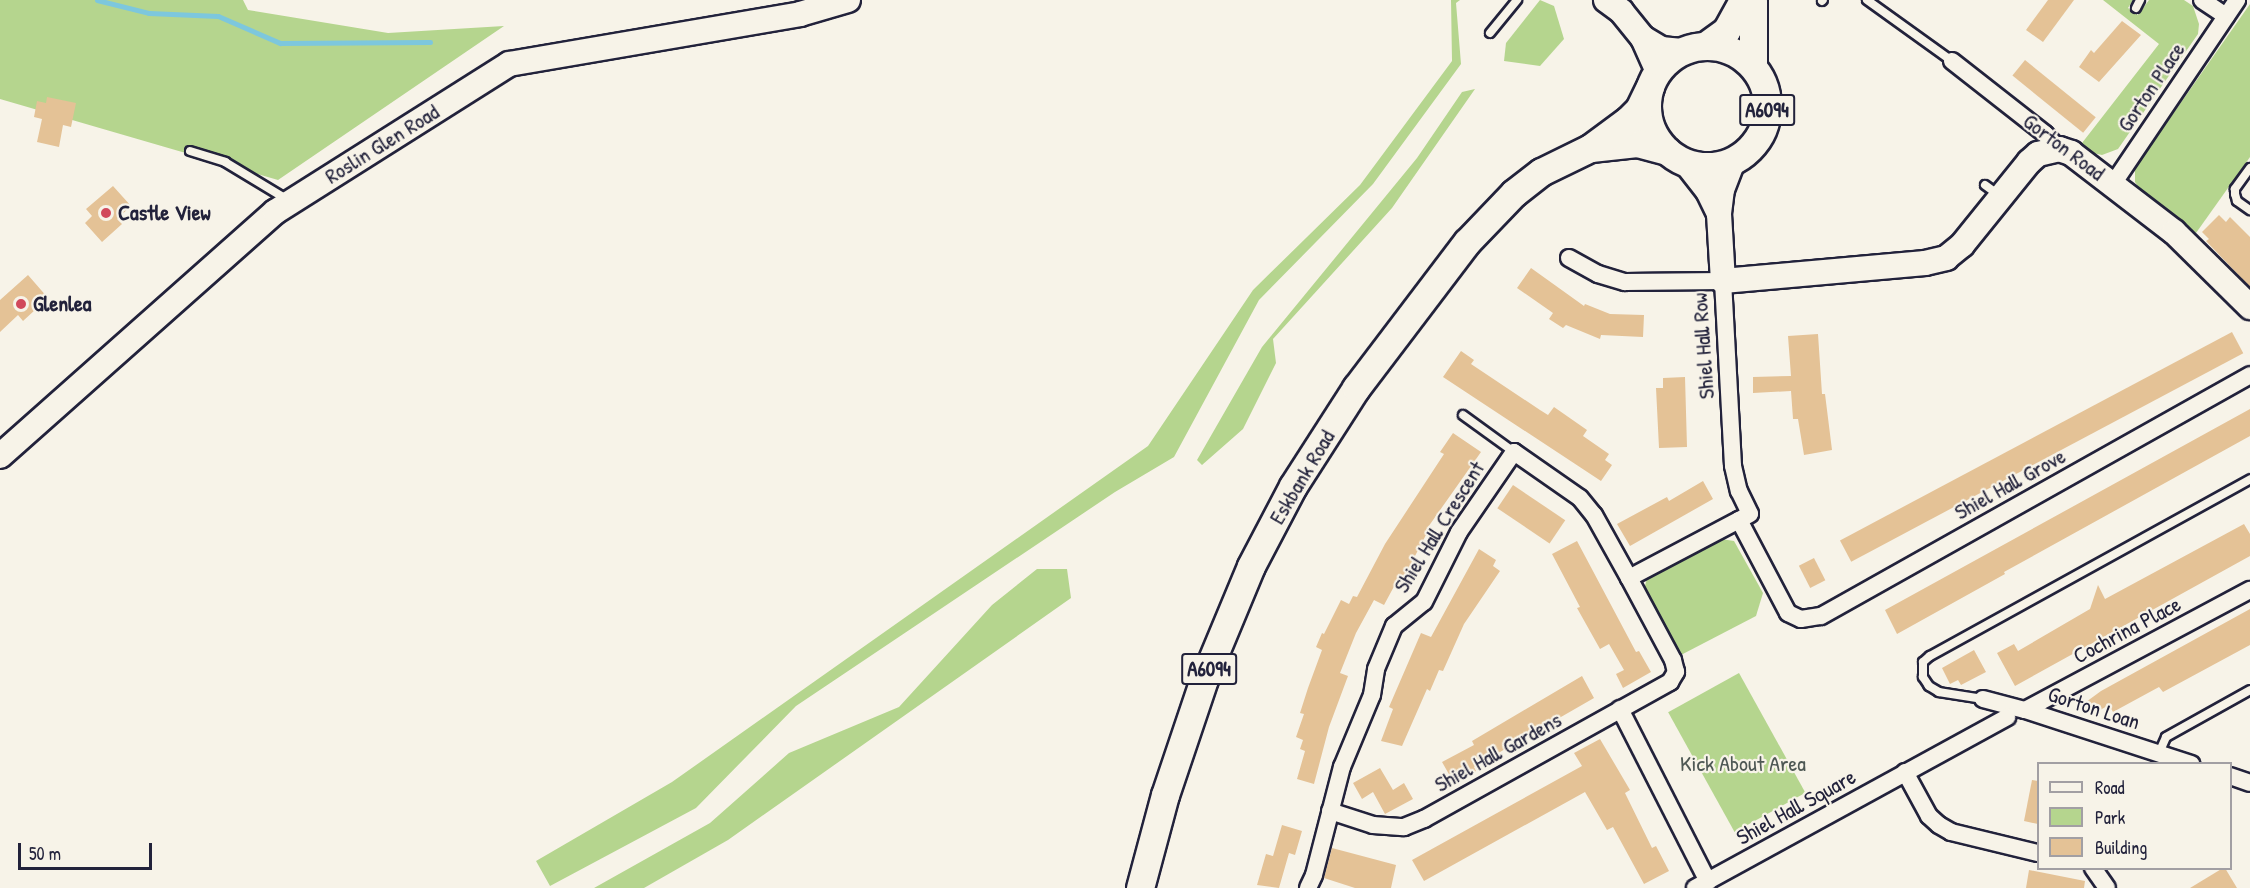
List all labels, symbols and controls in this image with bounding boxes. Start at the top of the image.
street label: Gorton Place [2112,37,2190,137]
road number: A6094 [1738,92,1796,128]
street label: Roslin Glen Road [320,99,444,189]
street label: Gorton Road [2018,108,2110,186]
place label: Castle View [118,200,211,226]
marker: Castle View [99,206,113,220]
place label: Glenlea [33,291,91,317]
street label: Shiel Hall Row [1686,292,1720,400]
marker: Glenlea [14,297,28,311]
street label: Eskbank Road [1264,425,1340,529]
street label: Shiel Hall Grove [1950,443,2070,525]
street label: Shiel Hall Crescent [1388,456,1490,598]
street label: Cochrina Place [2069,591,2185,669]
road number: A6094 [1180,651,1238,687]
street label: Gorton Loan [2045,681,2143,735]
street label: Shiel Hall Gardens [1430,706,1566,798]
park label: Kick About Area [1680,751,1806,777]
legend [2037,762,2232,870]
street label: Shiel Hall Square [1732,763,1860,851]
text: Road [2095,775,2125,800]
text: Park [2095,805,2125,830]
scale bar [21,831,154,869]
text: Building [2095,835,2147,860]
text: 50 m [29,841,61,866]

